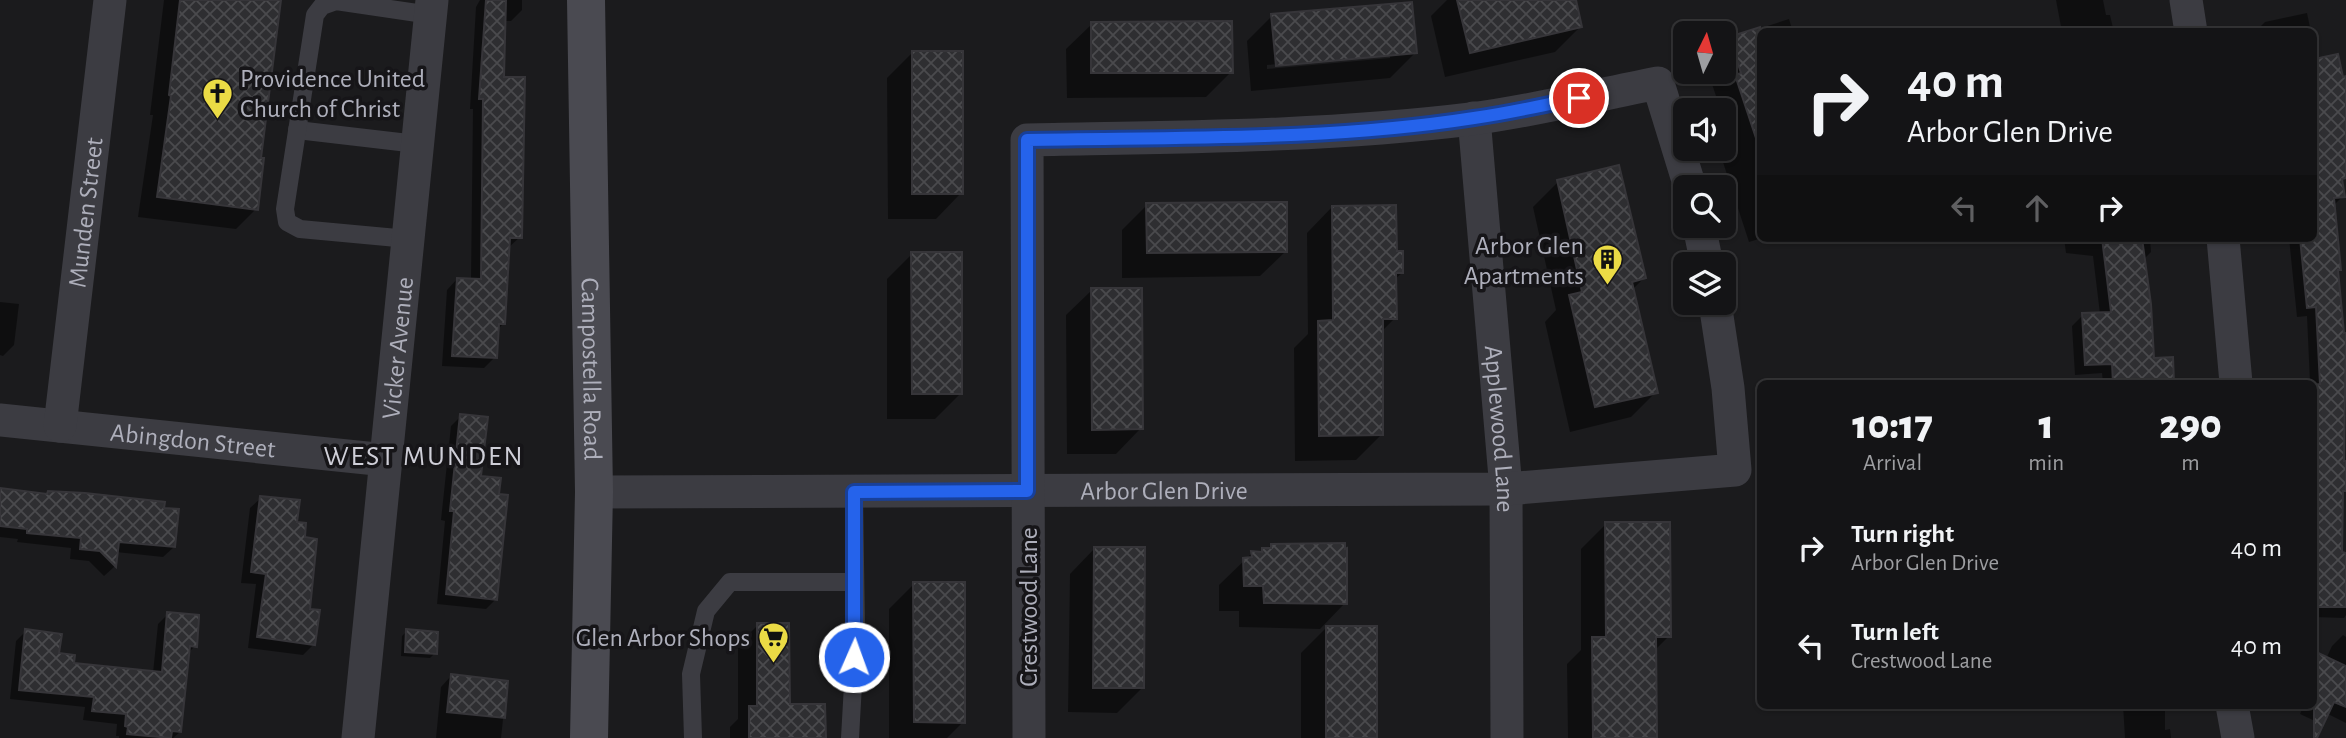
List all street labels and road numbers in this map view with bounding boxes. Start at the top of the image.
street label: Munden Street [64,136,108,289]
street label: Vicker Avenue [378,276,418,420]
street label: Campostella Road [577,277,605,460]
street label: Applewood Lane [1480,344,1518,513]
street label: Abingdon Street [109,420,277,462]
street label: Arbor Glen Drive [1080,478,1248,504]
street label: Crestwood Lane [1016,527,1042,687]

